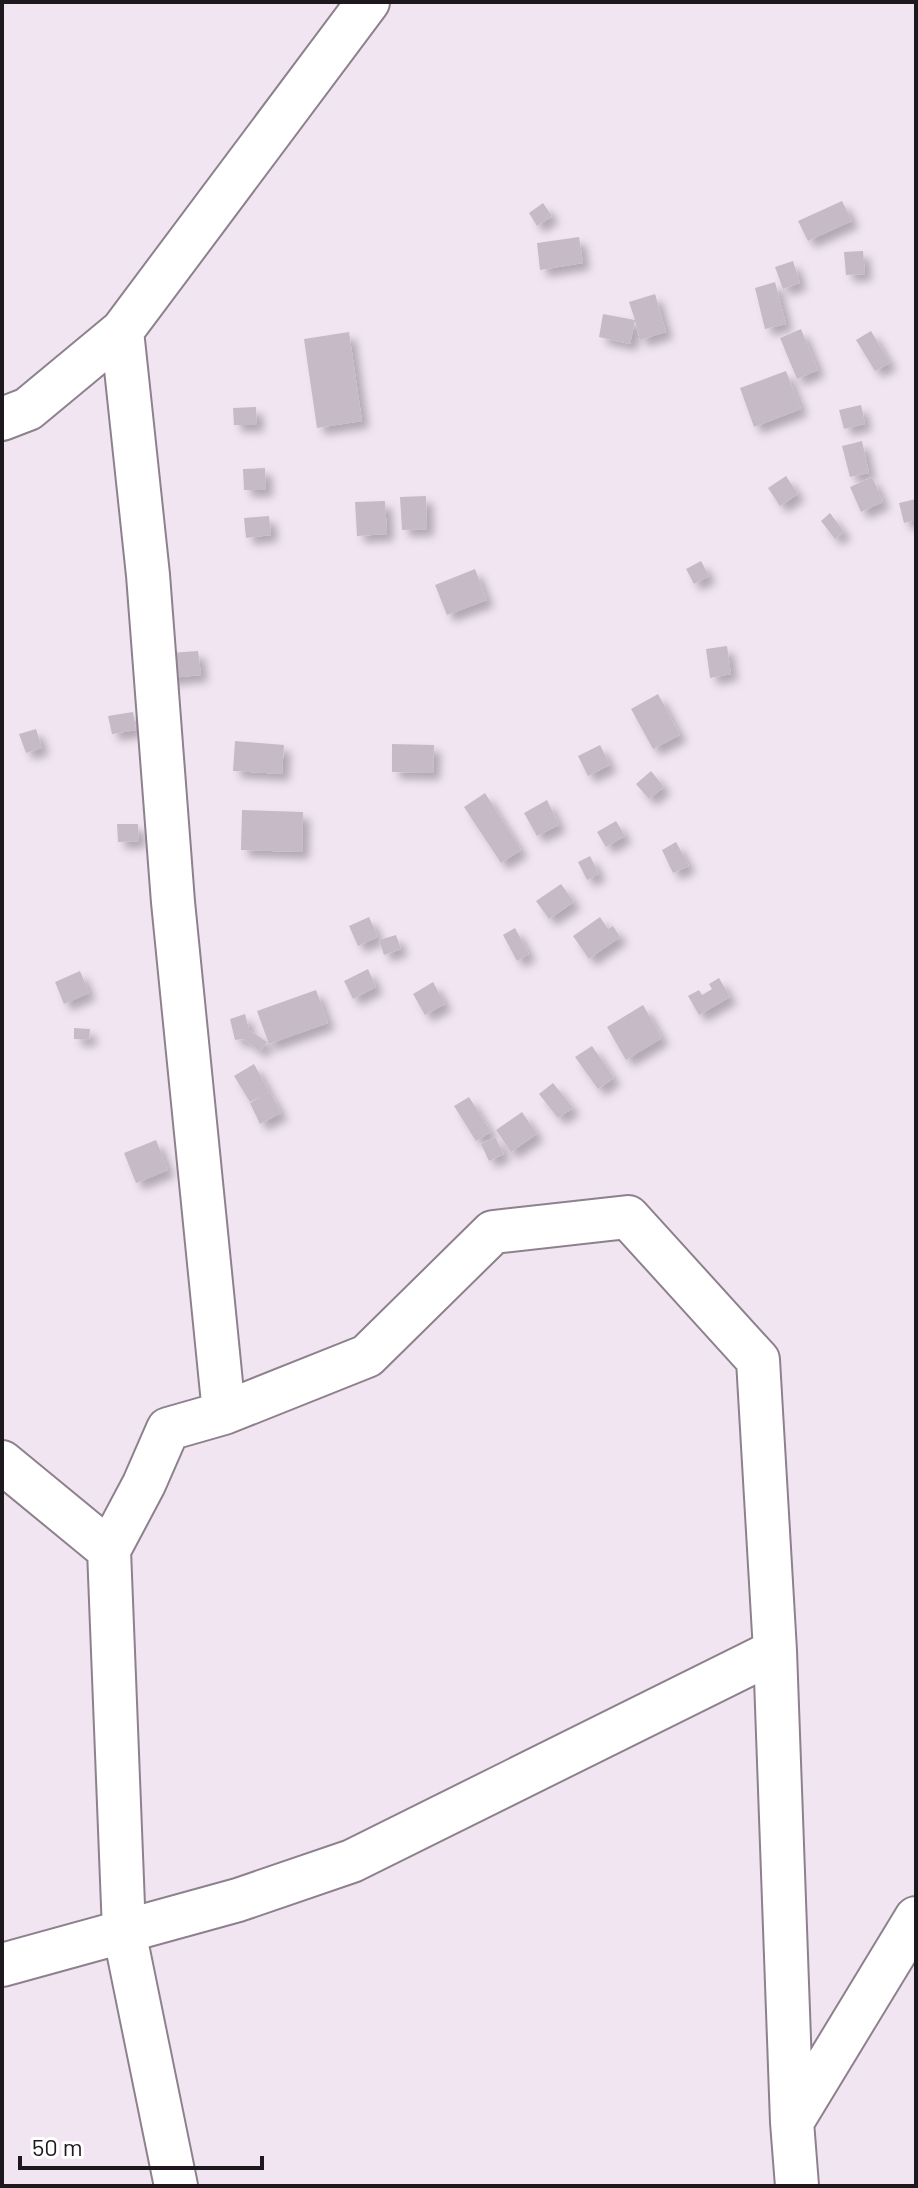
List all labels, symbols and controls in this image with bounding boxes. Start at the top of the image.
scale bar [20,2120,262,2170]
text: 50 m [32,2132,83,2161]

